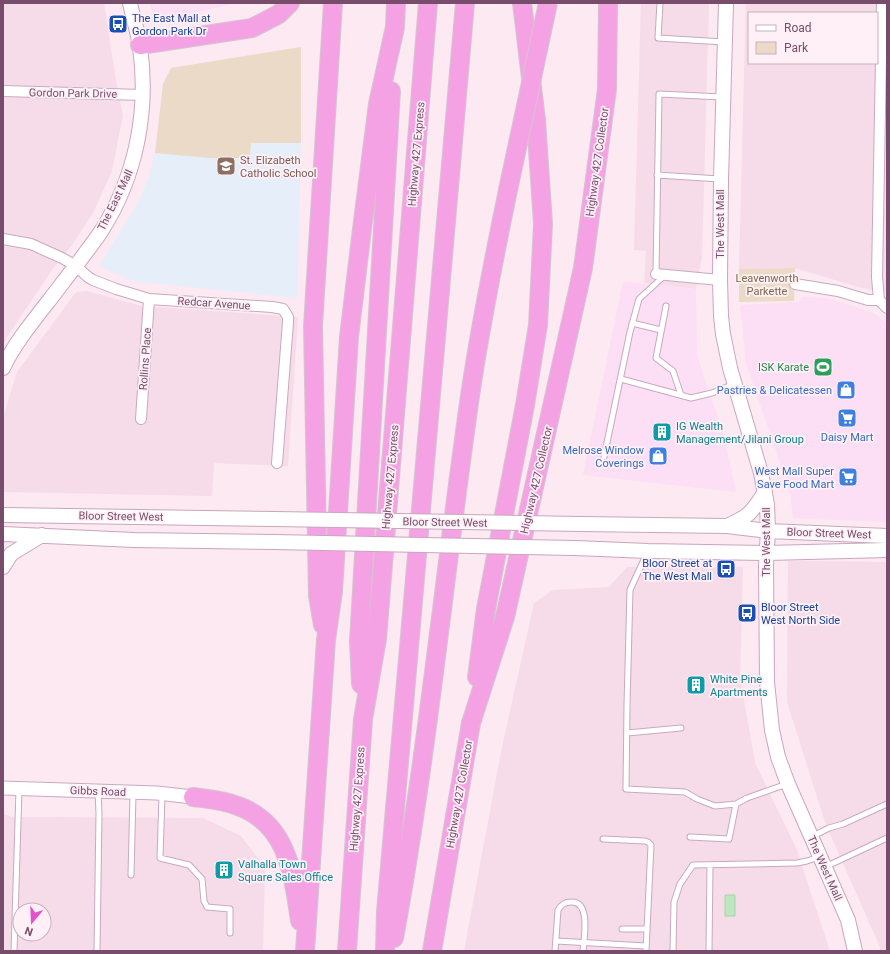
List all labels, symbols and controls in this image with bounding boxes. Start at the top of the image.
place label: The East Mall at Gordon Park Dr [132,12,211,38]
legend [748,12,878,64]
bus stop icon: The East Mall at Gordon Park Dr [107,13,129,35]
text: Road [784,21,812,35]
text: Park [784,41,809,55]
street label: Gordon Park Drive [29,86,117,101]
street label: Highway 427 Express [405,101,428,207]
street label: Highway 427 Collector [583,106,612,217]
place label: St. Elizabeth Catholic School [240,154,316,180]
school or university icon: St. Elizabeth Catholic School [215,155,237,177]
street label: The East Mall [95,168,136,233]
street label: The West Mall [714,189,727,259]
park label: Leavenworth Parkette [735,272,799,298]
street label: Redcar Avenue [177,294,251,313]
street label: Rollins Place [137,327,154,391]
sports icon: ISK Karate [812,356,834,378]
place label: ISK Karate [758,361,809,374]
shop icon: Pastries & Delicatessen [835,379,857,401]
place label: Pastries & Delicatessen [717,384,832,397]
supermarket icon: Daisy Mart [836,407,858,429]
place label: IG Wealth Management/Jilani Group [676,420,804,446]
building icon: IG Wealth Management/Jilani Group [651,421,673,443]
street label: Highway 427 Express [379,424,402,530]
street label: Highway 427 Collector [518,425,555,535]
place label: Daisy Mart [821,431,874,444]
place label: Melrose Window Coverings [563,444,645,470]
shop icon: Melrose Window Coverings [647,445,669,467]
place label: West Mall Super Save Food Mart [755,465,834,491]
supermarket icon: West Mall Super Save Food Mart [837,466,859,488]
street label: The West Mall [760,507,773,577]
street label: Bloor Street West [78,509,164,524]
street label: Bloor Street West [402,515,488,530]
street label: Bloor Street West [786,526,872,541]
place label: Bloor Street at The West Mall [642,557,712,583]
bus stop icon: Bloor Street at The West Mall [715,558,737,580]
place label: Bloor Street West North Side [761,601,840,627]
bus stop icon: Bloor Street West North Side [736,602,758,624]
place label: White Pine Apartments [710,673,768,699]
building icon: White Pine Apartments [685,674,707,696]
street label: Highway 427 Collector [444,739,475,849]
street label: Highway 427 Express [347,746,368,852]
street label: Gibbs Road [70,784,126,799]
street label: The West Mall [804,834,845,903]
place label: Valhalla Town Square Sales Office [238,858,333,884]
building icon: Valhalla Town Square Sales Office [213,859,235,881]
north arrow [12,902,52,942]
text: N [23,923,35,938]

